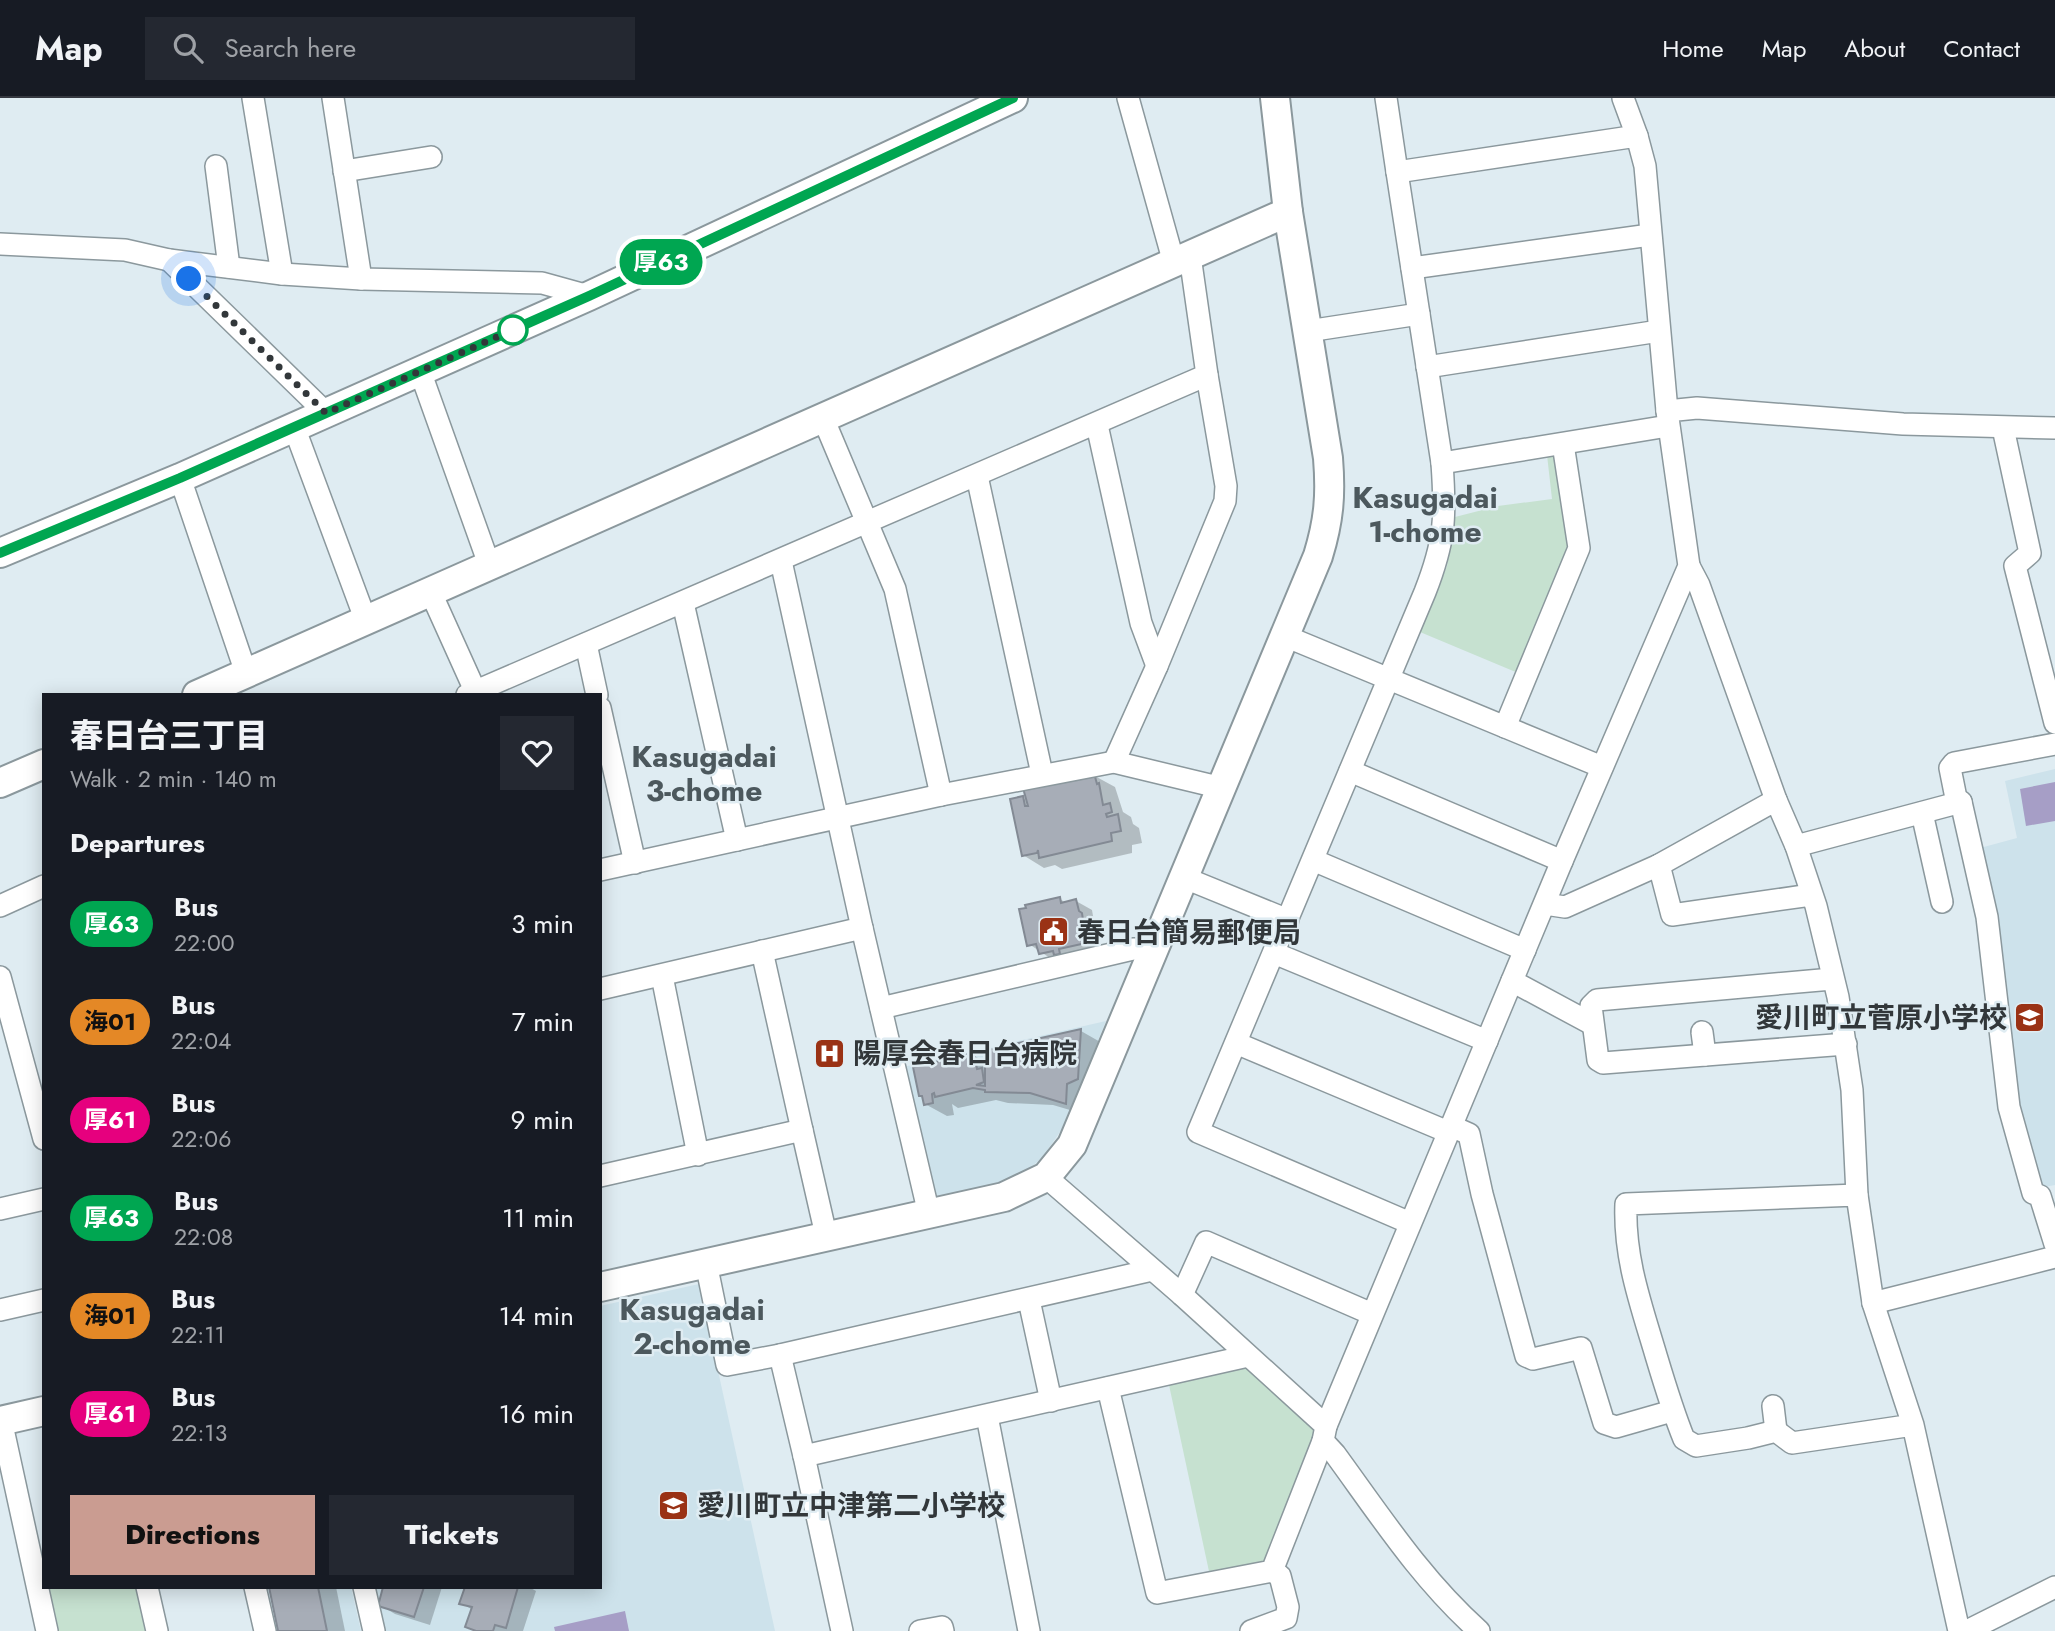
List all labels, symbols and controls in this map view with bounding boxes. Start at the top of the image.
search box [145,17,635,80]
text: Map [35,25,103,72]
icon: search [169,29,207,67]
text: Search here [225,29,356,67]
text: Home [1662,31,1724,66]
text: Map [1762,31,1806,66]
text: About [1844,31,1905,66]
text: Contact [1943,31,2020,66]
line badge: 厚63 [621,239,701,285]
text: 厚63 [634,244,688,279]
your location [171,261,206,296]
unlabelled marker [498,315,528,345]
district label: Kasugadai 1-chome [1352,476,1498,553]
text: 春日台三丁目 [70,712,268,759]
button: heart [500,716,574,790]
district label: Kasugadai 3-chome [631,735,777,812]
text: Walk · 2 min · 140 m [70,762,277,796]
text: Departures [70,824,205,862]
text: Bus [174,888,218,926]
text: 3 min [511,905,574,943]
text: 厚63 [84,906,139,941]
place label: 春日台簡易郵便局 [1077,912,1301,953]
public building icon: 春日台簡易郵便局 [1037,915,1071,949]
text: 22:00 [174,926,235,960]
text: Bus [171,986,215,1024]
place label: 愛川町立菅原小学校 [1755,997,2007,1038]
school or university icon: 愛川町立菅原小学校 [2013,1000,2047,1034]
text: 7 min [512,1003,574,1041]
text: 海01 [84,1004,136,1039]
text: 22:04 [171,1024,231,1058]
place label: 陽厚会春日台病院 [853,1033,1077,1074]
hospital icon: 陽厚会春日台病院 [813,1036,847,1070]
text: Bus [171,1084,215,1122]
text: 9 min [511,1101,574,1139]
text: 厚61 [84,1102,136,1137]
text: 22:06 [171,1122,231,1156]
text: Bus [174,1182,218,1220]
text: 11 min [502,1199,574,1237]
text: 厚63 [84,1200,139,1235]
text: 22:08 [174,1220,233,1254]
text: Bus [171,1280,215,1318]
district label: Kasugadai 2-chome [619,1288,765,1365]
text: 14 min [499,1297,574,1335]
text: 海01 [84,1298,136,1333]
text: 22:11 [171,1318,225,1352]
text: Bus [171,1378,215,1416]
text: 16 min [499,1395,574,1433]
text: 厚61 [84,1396,136,1431]
text: 22:13 [171,1416,227,1450]
place label: 愛川町立中津第二小学校 [697,1485,1005,1526]
school or university icon: 愛川町立中津第二小学校 [657,1488,691,1522]
button: Directions [70,1495,315,1575]
button: Tickets [329,1495,574,1575]

